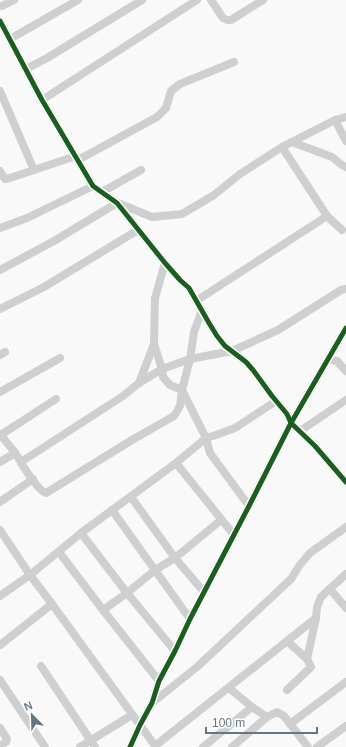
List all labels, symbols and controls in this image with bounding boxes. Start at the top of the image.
north arrow [12,695,52,735]
text: N [22,699,34,713]
scale bar [206,709,317,735]
text: 100 m [212,716,245,730]

